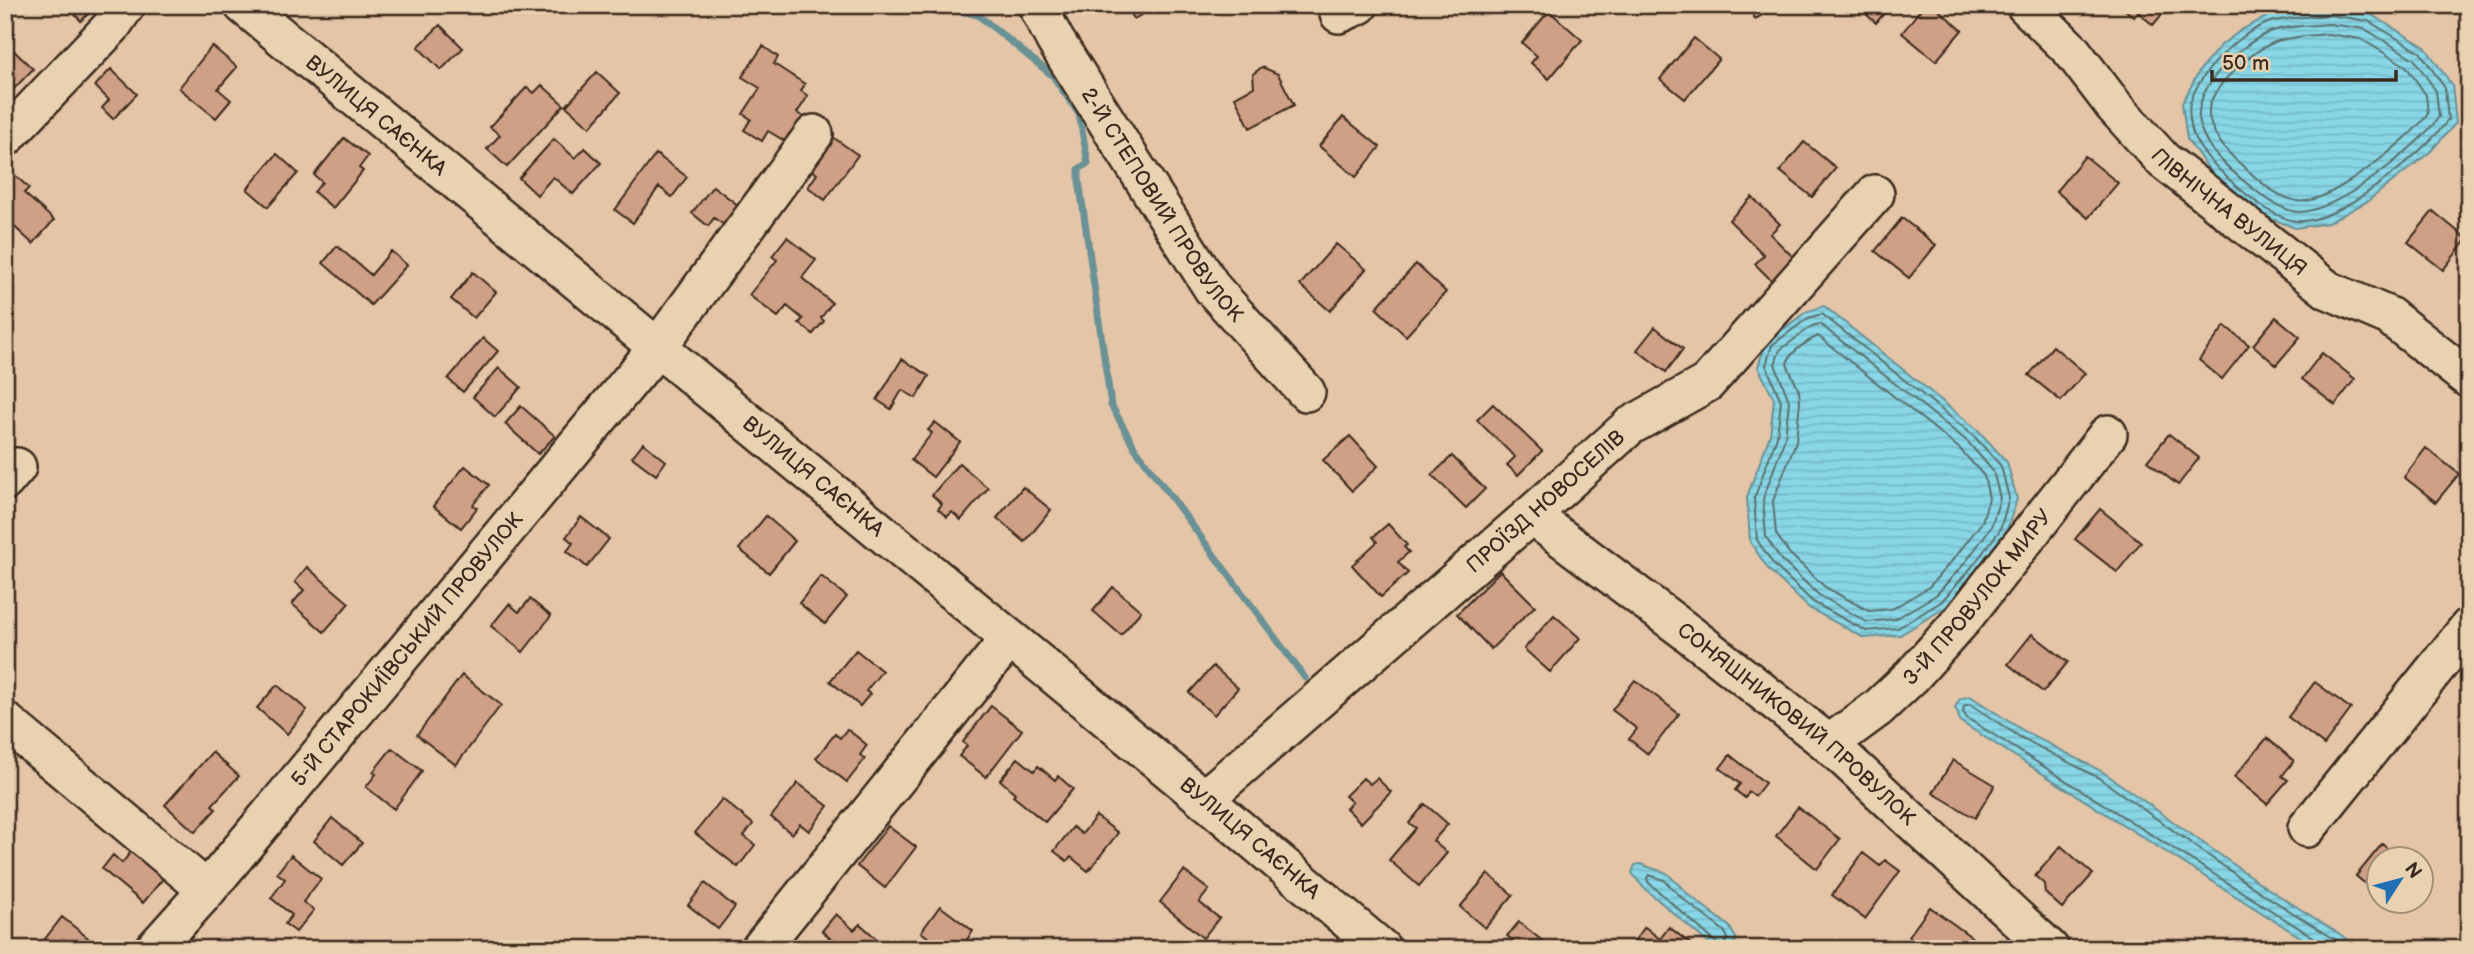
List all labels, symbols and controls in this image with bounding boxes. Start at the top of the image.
scale bar [2212,38,2395,82]
street label: ВУЛИЦЯ САЄНКА [301,50,452,181]
text: 50 m [2222,51,2269,76]
street label: 2-Й СТЕПОВИЙ ПРОВУЛОК [1076,83,1249,327]
street label: ПІВНІЧНА ВУЛИЦЯ [2146,143,2312,281]
street label: ВУЛИЦЯ САЄНКА [738,411,889,542]
street label: ПРОЇЗД НОВОСЕЛІВ [1461,425,1630,578]
street label: 3-Й ПРОВУЛОК МИРУ [1898,504,2057,690]
street label: 5-Й СТАРОКИЇВСЬКИЙ ПРОВУЛОК [286,507,528,792]
street label: СОНЯШНИКОВИЙ ПРОВУЛОК [1673,617,1921,831]
street label: ВУЛИЦЯ САЄНКА [1175,772,1326,904]
north arrow [2366,846,2436,916]
text: N [2399,858,2426,883]

